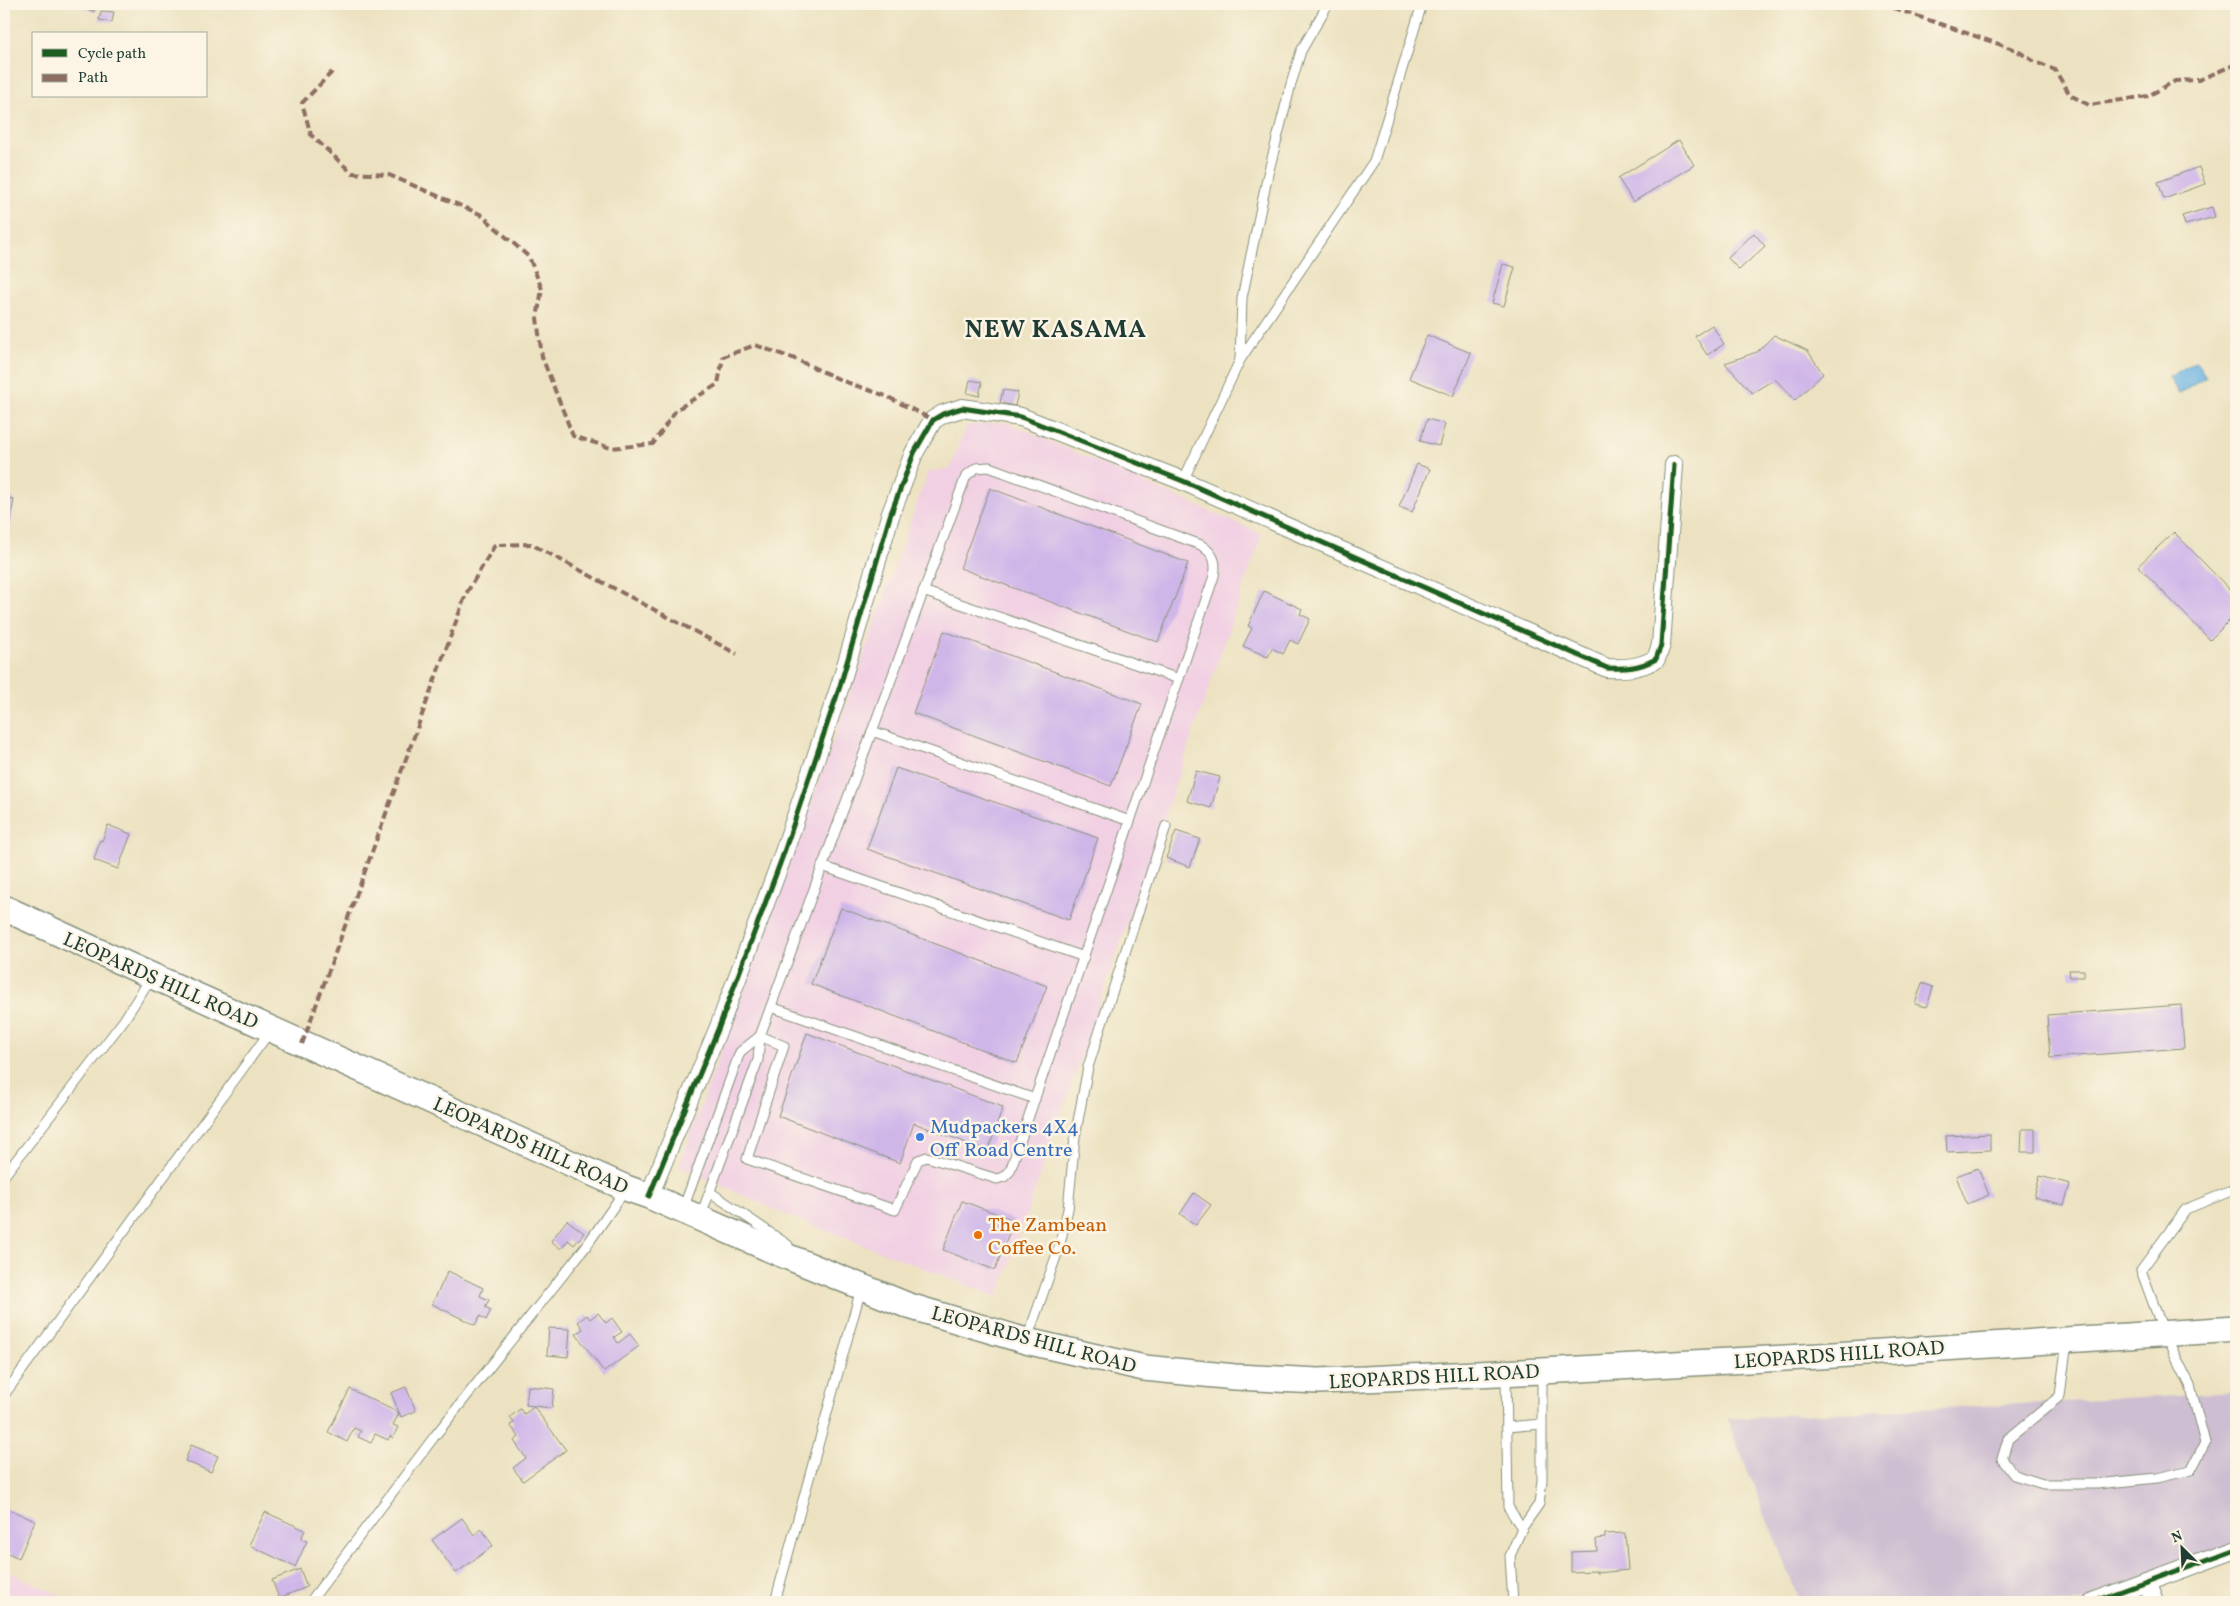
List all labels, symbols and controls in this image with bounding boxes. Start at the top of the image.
legend [32,32,208,98]
text: Cycle path [78,44,146,65]
text: Path [78,68,108,89]
district label: NEW KASAMA [965,313,1147,348]
street label: LEOPARDS HILL ROAD [58,926,262,1038]
street label: LEOPARDS HILL ROAD [428,1091,632,1203]
place label: Mudpackers 4X4 Off Road Centre [930,1114,1079,1165]
marker: Mudpackers 4X4 Off Road Centre [914,1131,926,1143]
place label: The Zambean Coffee Co. [988,1212,1107,1263]
marker: The Zambean Coffee Co. [972,1229,984,1241]
street label: LEOPARDS HILL ROAD [928,1300,1139,1382]
street label: LEOPARDS HILL ROAD [1733,1335,1945,1377]
street label: LEOPARDS HILL ROAD [1328,1358,1540,1397]
north arrow [2158,1524,2208,1574]
text: N [2169,1527,2186,1548]

